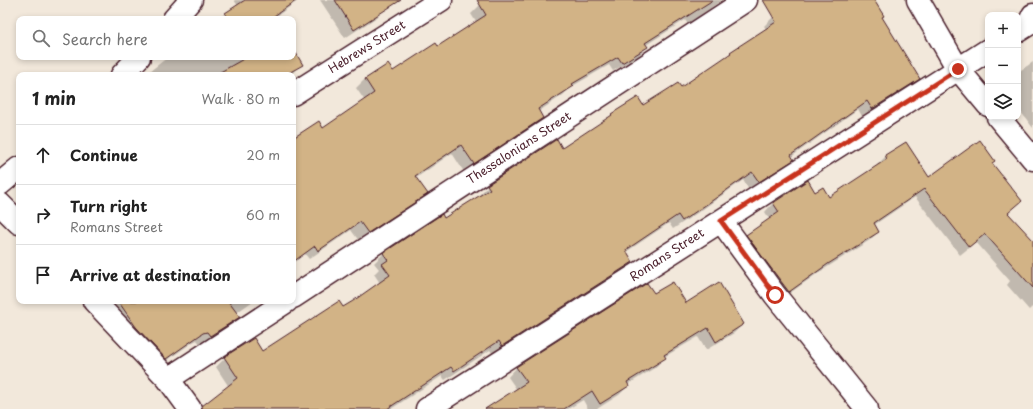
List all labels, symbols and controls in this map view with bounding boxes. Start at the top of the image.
map controls [985,12,1021,120]
button: + [985,12,1021,48]
street label: Hebrews Street [324,15,409,77]
search box [16,16,296,60]
icon: search [30,27,52,49]
text: Search here [62,27,148,50]
button: − [985,48,1021,84]
route end [949,60,967,78]
button: layers [985,84,1021,120]
text: 1 min [32,85,76,111]
text: Walk · 80 m [202,89,280,108]
street label: Thessalonians Street [463,106,574,188]
text: Continue [70,143,138,166]
icon: ahead [32,144,54,166]
text: 20 m [246,145,280,164]
text: Turn right [70,194,147,217]
icon: right [32,204,54,226]
text: 60 m [246,205,280,224]
text: Romans Street [70,217,163,236]
street label: Romans Street [626,223,707,285]
text: Arrive at destination [70,263,231,286]
icon: arrive [32,264,54,286]
route start [766,286,784,304]

